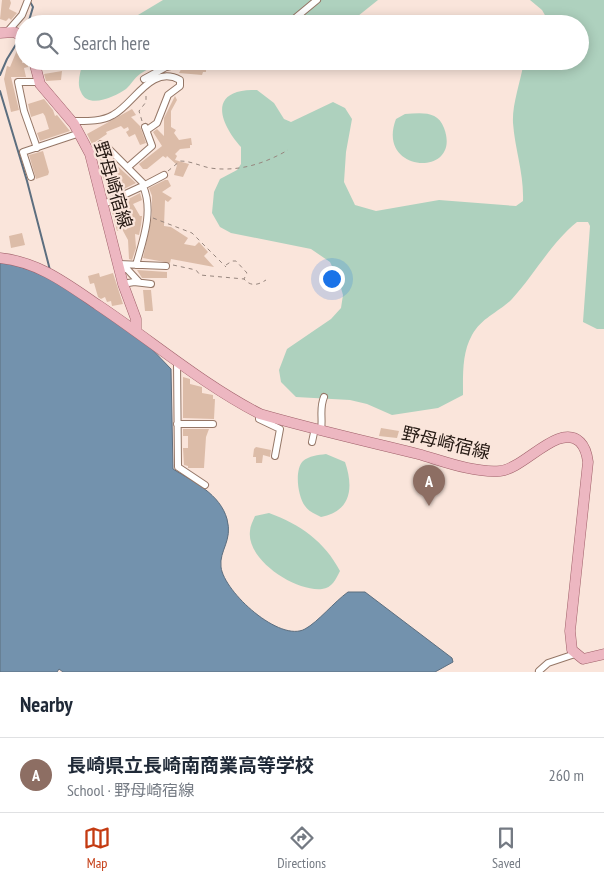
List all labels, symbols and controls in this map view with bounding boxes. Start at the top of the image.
search box [15,15,589,70]
icon: search [33,29,61,57]
text: Search here [73,31,150,55]
street label: 野母崎宿線 [89,138,138,231]
your location [319,266,345,292]
street label: 野母崎宿線 [400,421,493,464]
pin: A [413,465,445,506]
text: Nearby [20,691,73,718]
text: 長崎県立長崎南商業高等学校 [67,753,314,777]
text: A [32,765,40,785]
text: 260 m [549,765,584,785]
text: School · 野母崎宿線 [67,780,194,800]
tab: Map [83,824,111,872]
tab: Directions [277,824,326,872]
tab: Saved [492,824,521,872]

